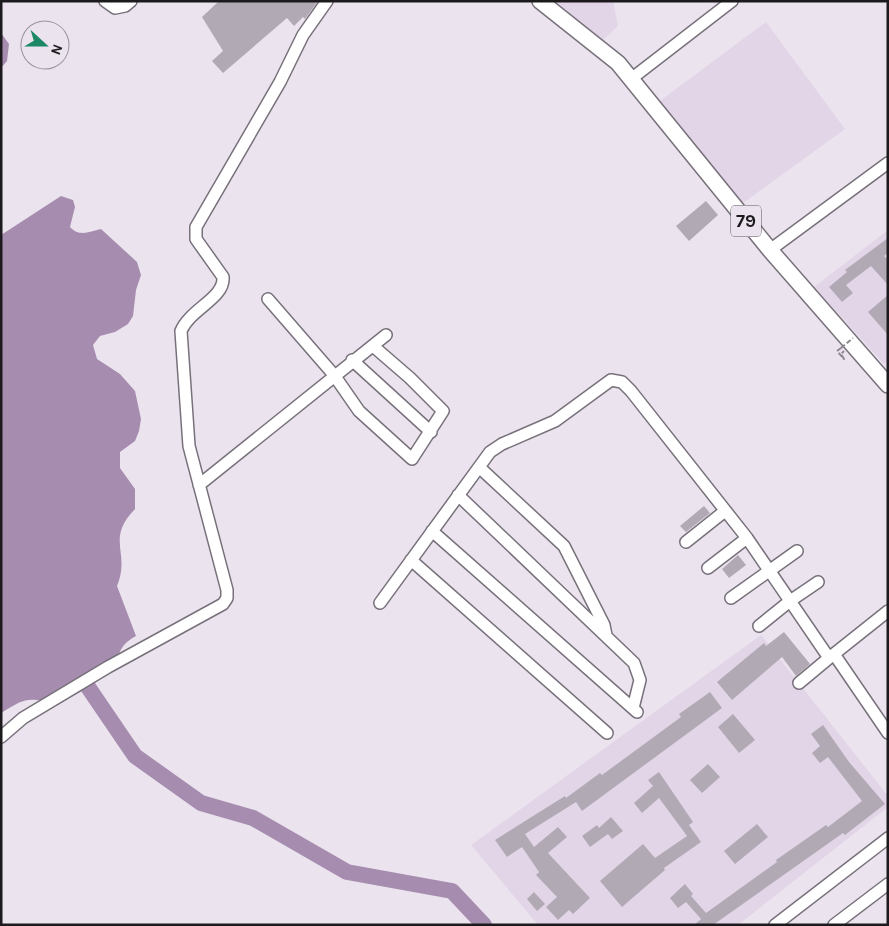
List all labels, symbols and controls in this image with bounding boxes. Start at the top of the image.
north arrow [20,20,70,70]
text: N [47,42,66,57]
road number: 79 [731,206,761,237]

